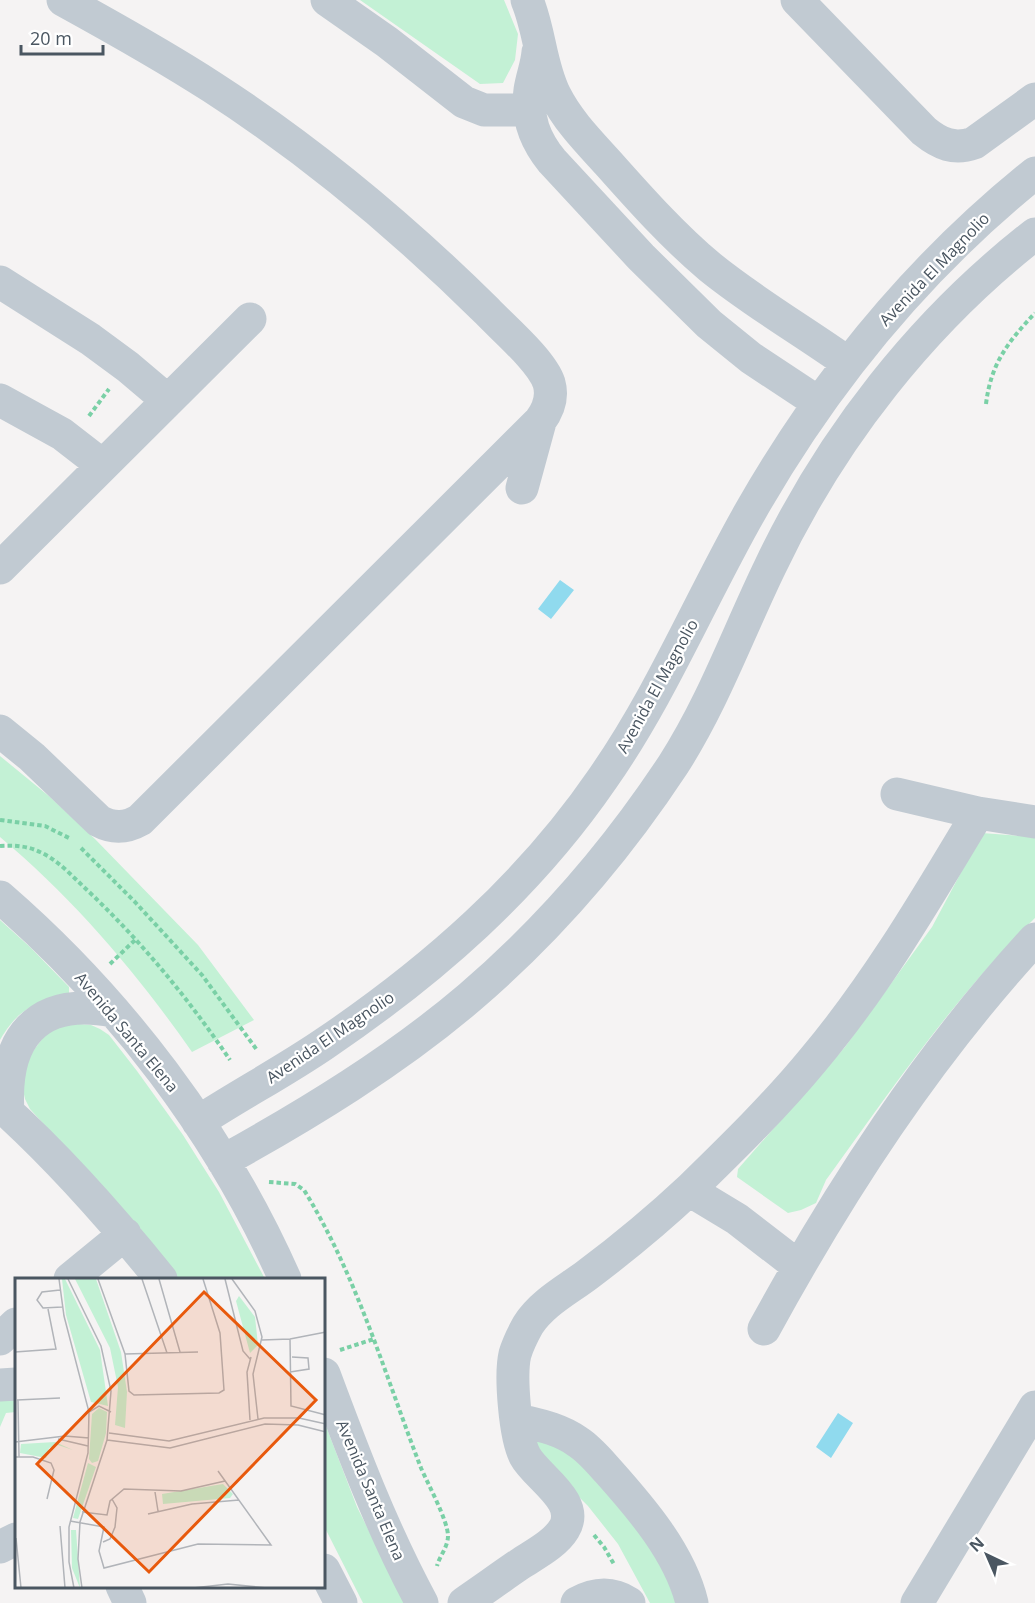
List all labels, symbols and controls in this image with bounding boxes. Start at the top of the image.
scale bar [21,18,104,56]
text: 20 m [30,26,72,50]
street label: Avenida El Magnolio [874,207,994,331]
street label: Avenida El Magnolio [611,615,703,757]
street label: Avenida Santa Elena [70,967,184,1097]
street label: Avenida El Magnolio [262,986,398,1088]
inset map [15,1278,326,1588]
street label: Avenida Santa Elena [331,1416,411,1564]
north arrow [957,1525,1017,1585]
text: N [964,1532,989,1557]

